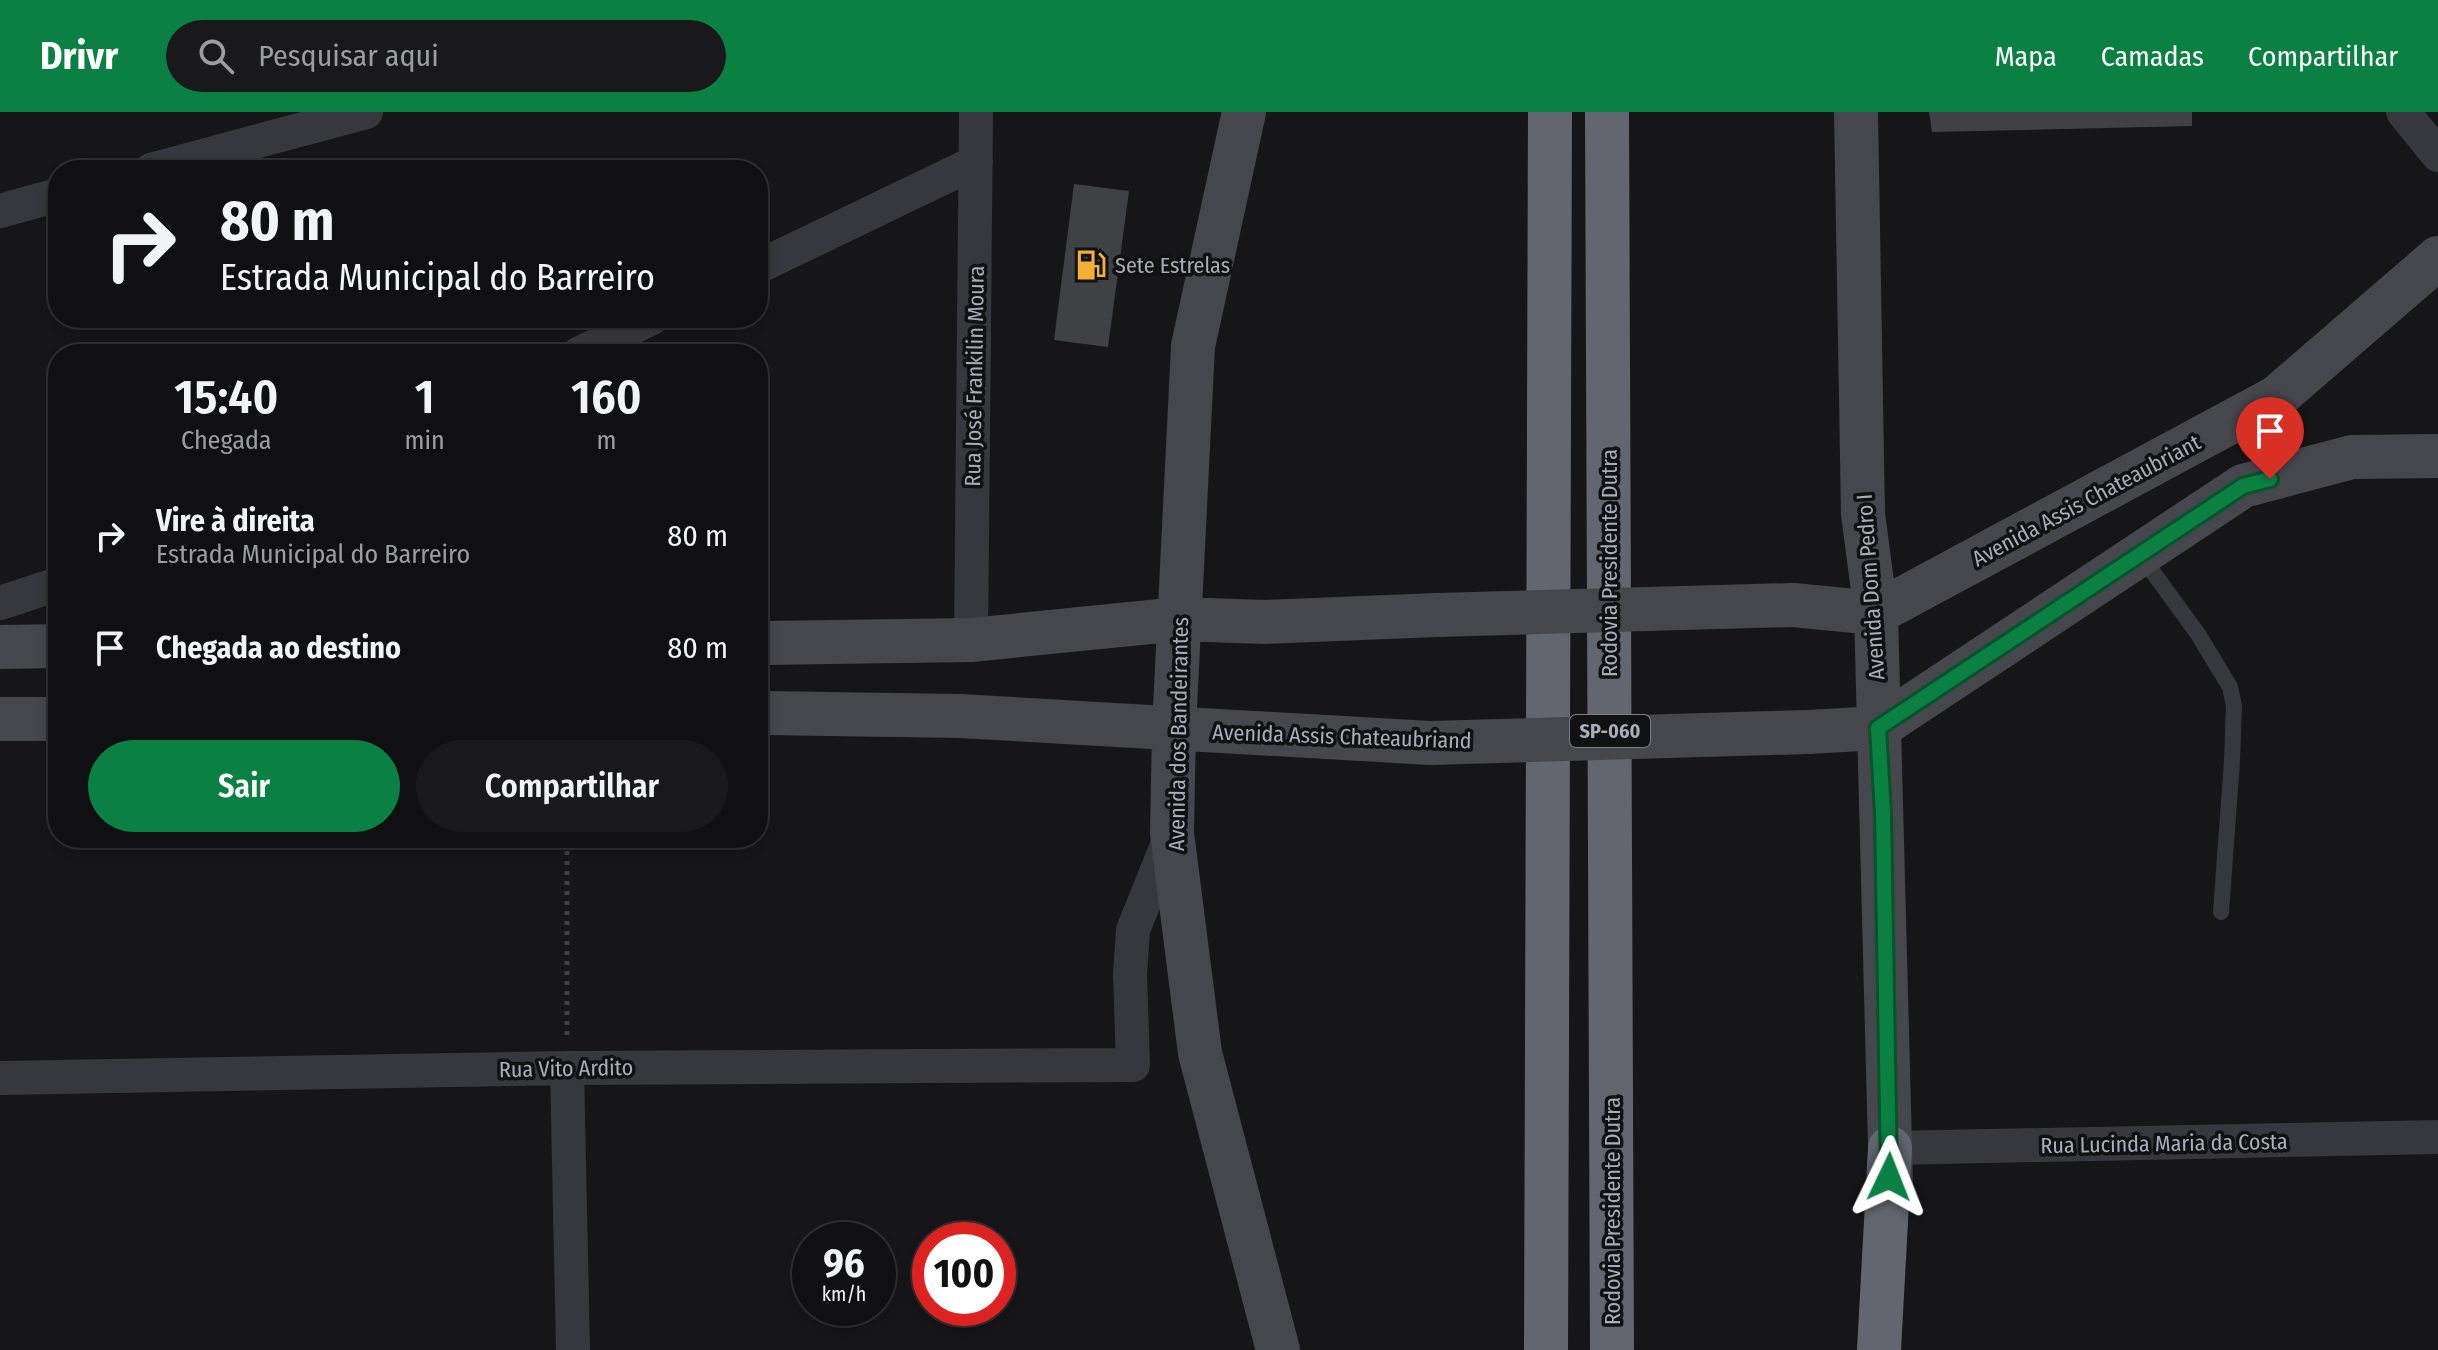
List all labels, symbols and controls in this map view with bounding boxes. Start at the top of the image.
search box [166,20,726,92]
text: Drivr [40,33,118,79]
icon: search [194,34,238,78]
text: Pesquisar aqui [258,38,439,74]
text: Mapa [1995,40,2057,73]
text: Camadas [2101,40,2204,73]
text: Compartilhar [2248,40,2398,73]
text: 80 m [220,188,335,255]
icon: right [88,192,192,296]
fuel station icon: Sete Estrelas [1074,248,1108,282]
place label: Sete Estrelas [1115,252,1230,279]
text: Estrada Municipal do Barreiro [220,256,655,300]
street label: Rua José Frankilin Moura [959,265,990,487]
text: 15:40 [174,368,278,426]
text: 1 [415,368,435,426]
text: 160 [571,368,642,426]
pin [2236,397,2304,479]
icon: arrive [2248,409,2292,453]
text: Chegada [181,425,272,456]
text: min [405,425,445,456]
text: m [596,425,616,456]
street label: Avenida Assis Chateaubriant [1967,428,2206,572]
street label: Rodovia Presidente Dutra [1596,449,1623,677]
street label: Avenida Dom Pedro I [1851,493,1890,681]
text: Vire à direita [156,503,315,539]
icon: right [88,514,132,558]
text: 80 m [667,518,728,554]
text: Estrada Municipal do Barreiro [156,539,470,570]
street label: Avenida dos Bandeirantes [1163,617,1194,851]
icon: arrive [88,626,132,670]
text: Chegada ao destino [156,630,401,666]
text: 80 m [667,630,728,666]
road number: SP-060 [1570,715,1650,747]
street label: Avenida Assis Chateaubriand [1212,718,1472,755]
button: Sair [88,740,400,832]
button: Compartilhar [416,740,728,832]
street label: Rua Vito Ardito [499,1054,633,1083]
street label: Rodovia Presidente Dutra [1599,1097,1626,1325]
street label: Rua Lucinda Maria da Costa [2040,1128,2288,1159]
position arrow [1847,1135,1931,1219]
speed limit sign: 100 [912,1222,1016,1326]
text: 96 [823,1240,865,1288]
text: km/h [822,1282,866,1306]

